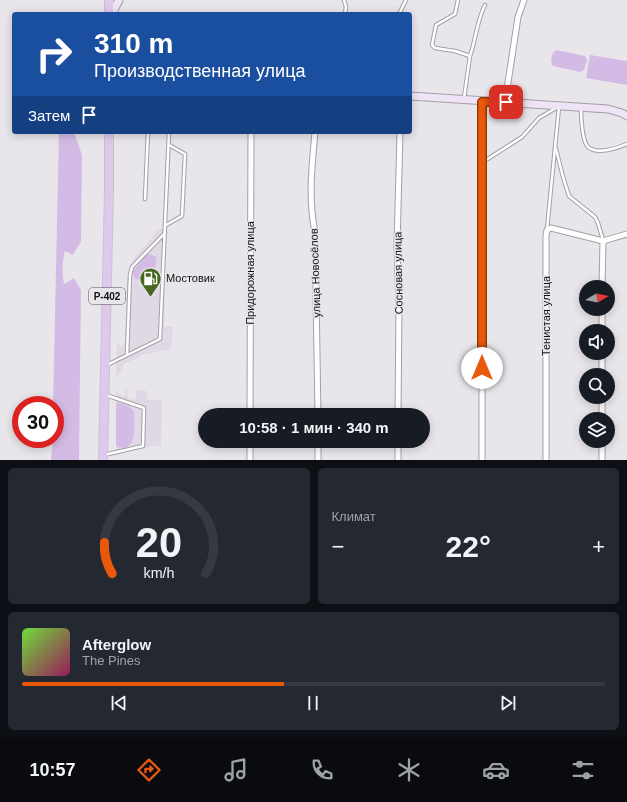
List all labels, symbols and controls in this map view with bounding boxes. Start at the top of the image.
icon: right [28,28,80,80]
text: 310 m [94,28,173,59]
text: Производственная улица [94,61,305,81]
pin [489,85,523,119]
icon: arrive [495,91,517,113]
icon: arrive [78,104,100,126]
text: Затем [28,107,70,124]
street label: Придорожная улица [244,220,256,325]
street label: улица Новосёлов [307,228,323,318]
street label: Сосновая улица [391,231,405,315]
fuel station icon: Мостовик [137,265,163,298]
place label: Мостовик [166,272,215,284]
street label: Тенистая улица [540,275,552,356]
north arrow [579,280,615,316]
map controls [579,280,615,448]
road number: Р-402 [89,288,125,304]
button: sound [579,324,615,360]
position arrow [461,347,503,389]
button: search [579,368,615,404]
speed limit sign: 30 [12,396,64,448]
button: layers [579,412,615,448]
text: 10:58 · 1 мин · 340 m [239,419,389,436]
text: Климат [332,509,376,524]
text: 20 [136,519,182,566]
text: 22° [446,530,491,563]
text: − [332,534,344,559]
text: + [592,534,605,559]
text: km/h [143,565,174,581]
text: Afterglow [82,636,151,653]
text: The Pines [82,653,141,668]
icon: previous [108,692,130,714]
icon: pause [302,692,324,714]
icon: next [497,692,519,714]
icon: directions [135,756,163,784]
icon: music [222,756,250,784]
icon: phone [308,756,336,784]
icon: climate [395,756,423,784]
icon: car [482,756,510,784]
icon: filters [569,756,597,784]
text: 10:57 [29,760,76,780]

